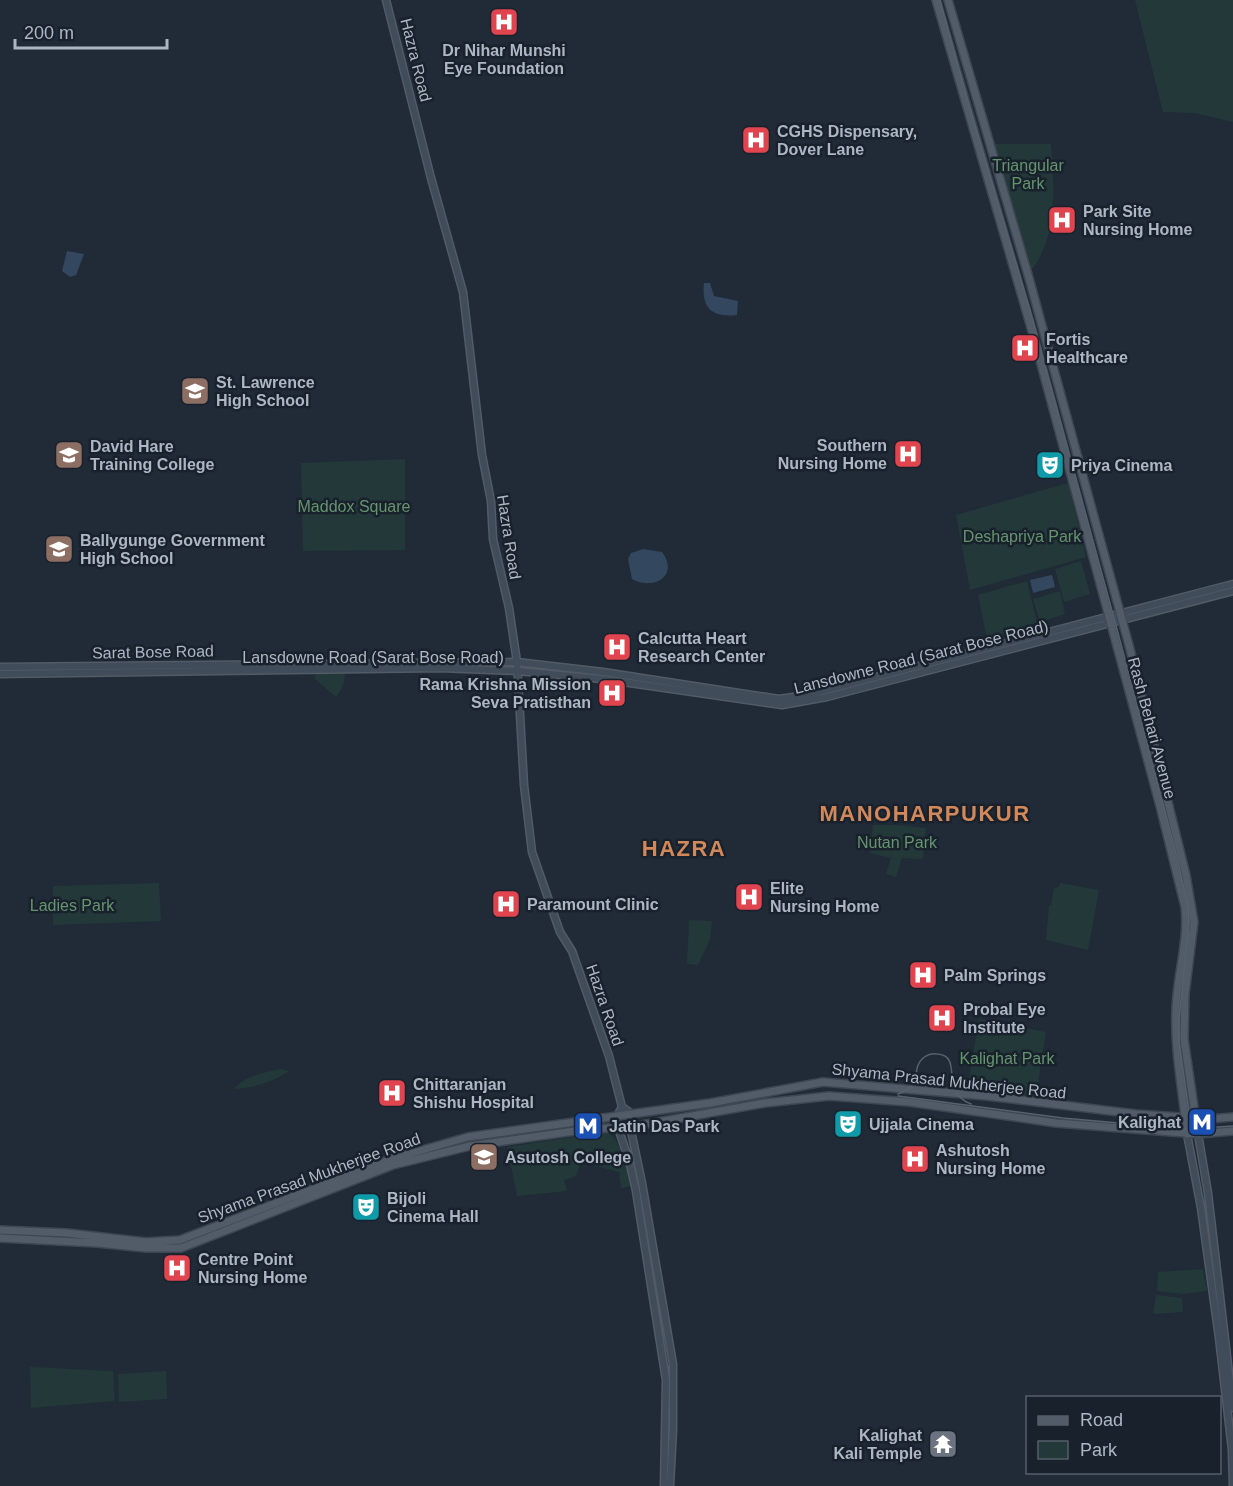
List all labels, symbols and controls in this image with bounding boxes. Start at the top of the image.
hospital icon: Dr Nihar Munshi Eye Foundation [488,6,520,38]
scale bar [15,12,166,50]
street label: Hazra Road [397,17,435,103]
text: 200 m [24,23,74,43]
place label: Dr Nihar Munshi Eye Foundation [442,42,566,77]
place label: CGHS Dispensary, Dover Lane [777,123,917,158]
hospital icon: CGHS Dispensary, Dover Lane [740,124,772,156]
park label: Triangular Park [992,157,1064,192]
place label: Park Site Nursing Home [1083,203,1192,238]
hospital icon: Park Site Nursing Home [1046,204,1078,236]
place label: Fortis Healthcare [1046,331,1128,366]
hospital icon: Fortis Healthcare [1009,332,1041,364]
place label: St. Lawrence High School [216,374,315,409]
school or university icon: St. Lawrence High School [179,375,211,407]
place label: Southern Nursing Home [778,437,887,472]
place label: David Hare Training College [90,438,215,473]
hospital icon: Southern Nursing Home [892,438,924,470]
school or university icon: David Hare Training College [53,439,85,471]
theatre icon: Priya Cinema [1034,449,1066,481]
place label: Priya Cinema [1071,457,1172,474]
street label: Hazra Road [494,494,524,580]
park label: Maddox Square [298,498,411,515]
park label: Deshapriya Park [963,528,1082,545]
place label: Ballygunge Government High School [80,532,266,567]
school or university icon: Ballygunge Government High School [43,533,75,565]
street label: Lansdowne Road (Sarat Bose Road) [792,617,1050,697]
place label: Calcutta Heart Research Center [638,630,765,665]
hospital icon: Calcutta Heart Research Center [601,631,633,663]
street label: Sarat Bose Road [92,642,214,662]
street label: Lansdowne Road (Sarat Bose Road) [242,649,504,666]
street label: Rash Behari Avenue [1125,655,1179,801]
place label: Rama Krishna Mission Seva Pratisthan [419,676,591,711]
hospital icon: Rama Krishna Mission Seva Pratisthan [596,677,628,709]
district label: MANOHARPUKUR [819,801,1031,826]
park label: Nutan Park [857,834,938,851]
district label: HAZRA [642,836,726,861]
place label: Elite Nursing Home [770,880,879,915]
hospital icon: Elite Nursing Home [733,881,765,913]
hospital icon: Paramount Clinic [490,888,522,920]
place label: Paramount Clinic [527,896,659,913]
park label: Ladies Park [30,897,115,914]
hospital icon: Palm Springs [907,959,939,991]
street label: Hazra Road [583,962,627,1048]
place label: Palm Springs [944,967,1046,984]
place label: Probal Eye Institute [963,1001,1046,1036]
hospital icon: Probal Eye Institute [926,1002,958,1034]
park label: Kalighat Park [959,1050,1056,1067]
street label: Shyama Prasad Mukherjee Road [831,1060,1067,1102]
place label: Chittaranjan Shishu Hospital [413,1076,534,1111]
hospital icon: Chittaranjan Shishu Hospital [376,1077,408,1109]
metro station icon: Kalighat [1186,1106,1218,1138]
theatre icon: Ujjala Cinema [832,1108,864,1140]
metro station icon: Jatin Das Park [572,1110,604,1142]
place label: Kalighat [1118,1114,1182,1131]
place label: Ujjala Cinema [869,1116,974,1133]
place label: Jatin Das Park [609,1118,719,1135]
street label: Shyama Prasad Mukherjee Road [195,1130,423,1226]
school or university icon: Asutosh College [468,1141,500,1173]
place label: Ashutosh Nursing Home [936,1142,1045,1177]
hospital icon: Ashutosh Nursing Home [899,1143,931,1175]
place label: Asutosh College [505,1149,631,1166]
place label: Bijoli Cinema Hall [387,1190,479,1225]
theatre icon: Bijoli Cinema Hall [350,1191,382,1223]
place label: Centre Point Nursing Home [198,1251,307,1286]
hospital icon: Centre Point Nursing Home [161,1252,193,1284]
legend [1026,1396,1221,1474]
text: Road [1080,1410,1123,1430]
place label: Kalighat Kali Temple [833,1427,923,1462]
temple icon: Kalighat Kali Temple [927,1428,959,1460]
text: Park [1080,1440,1118,1460]

